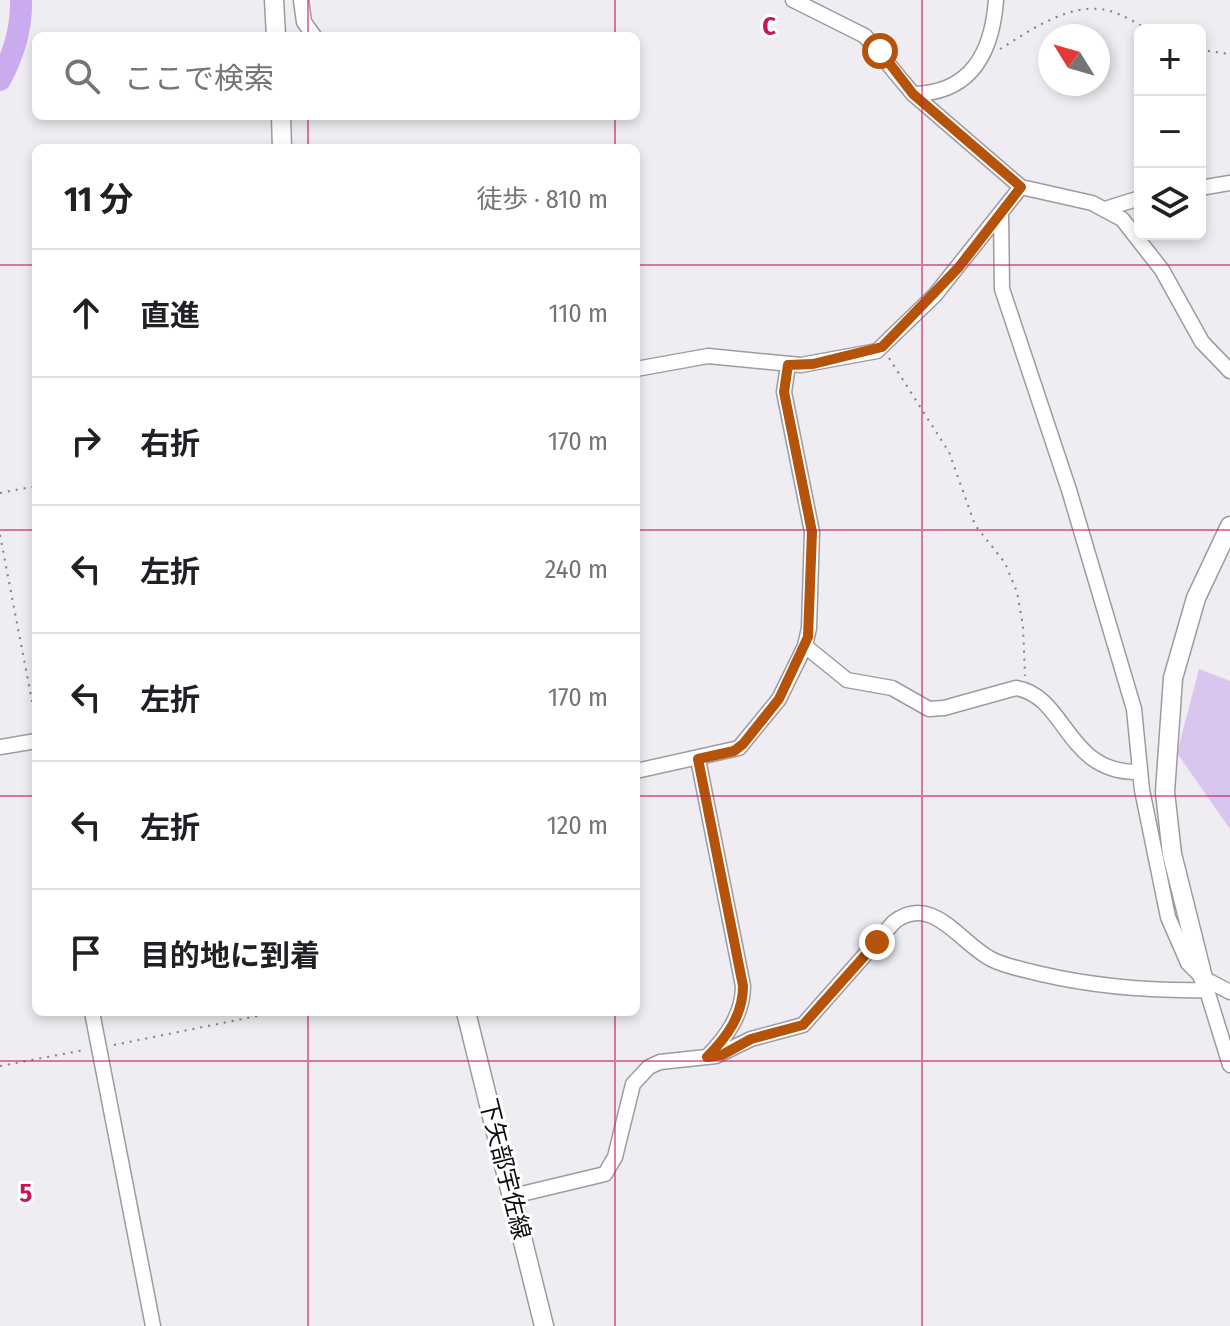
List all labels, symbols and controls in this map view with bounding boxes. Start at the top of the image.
text: C [762,11,776,42]
north arrow [1038,24,1110,96]
map controls [1134,24,1206,240]
button: + [1134,24,1206,96]
search box [32,32,640,120]
route start [862,33,898,69]
icon: search [60,54,104,98]
text: ここで検索 [124,61,274,97]
button: − [1134,96,1206,168]
button: layers [1134,168,1206,240]
text: 11 分 [64,179,133,220]
text: 徒歩 · 810 m [476,184,608,215]
icon: ahead [64,291,108,335]
text: 直進 [140,298,200,334]
text: 110 m [548,298,608,329]
icon: right [64,419,108,463]
text: 右折 [140,426,200,462]
text: 170 m [548,426,608,457]
icon: left [64,547,108,591]
text: 左折 [140,554,200,590]
text: 240 m [545,554,608,585]
icon: left [64,675,108,719]
text: 左折 [140,682,200,718]
text: 170 m [548,682,608,713]
icon: left [64,803,108,847]
text: 左折 [140,810,200,846]
text: 120 m [547,810,608,841]
route end [859,924,895,960]
icon: arrive [64,931,108,975]
text: 目的地に到着 [140,938,320,974]
street label: 下矢部宇佐線 [474,1096,536,1242]
text: 5 [20,1178,33,1209]

